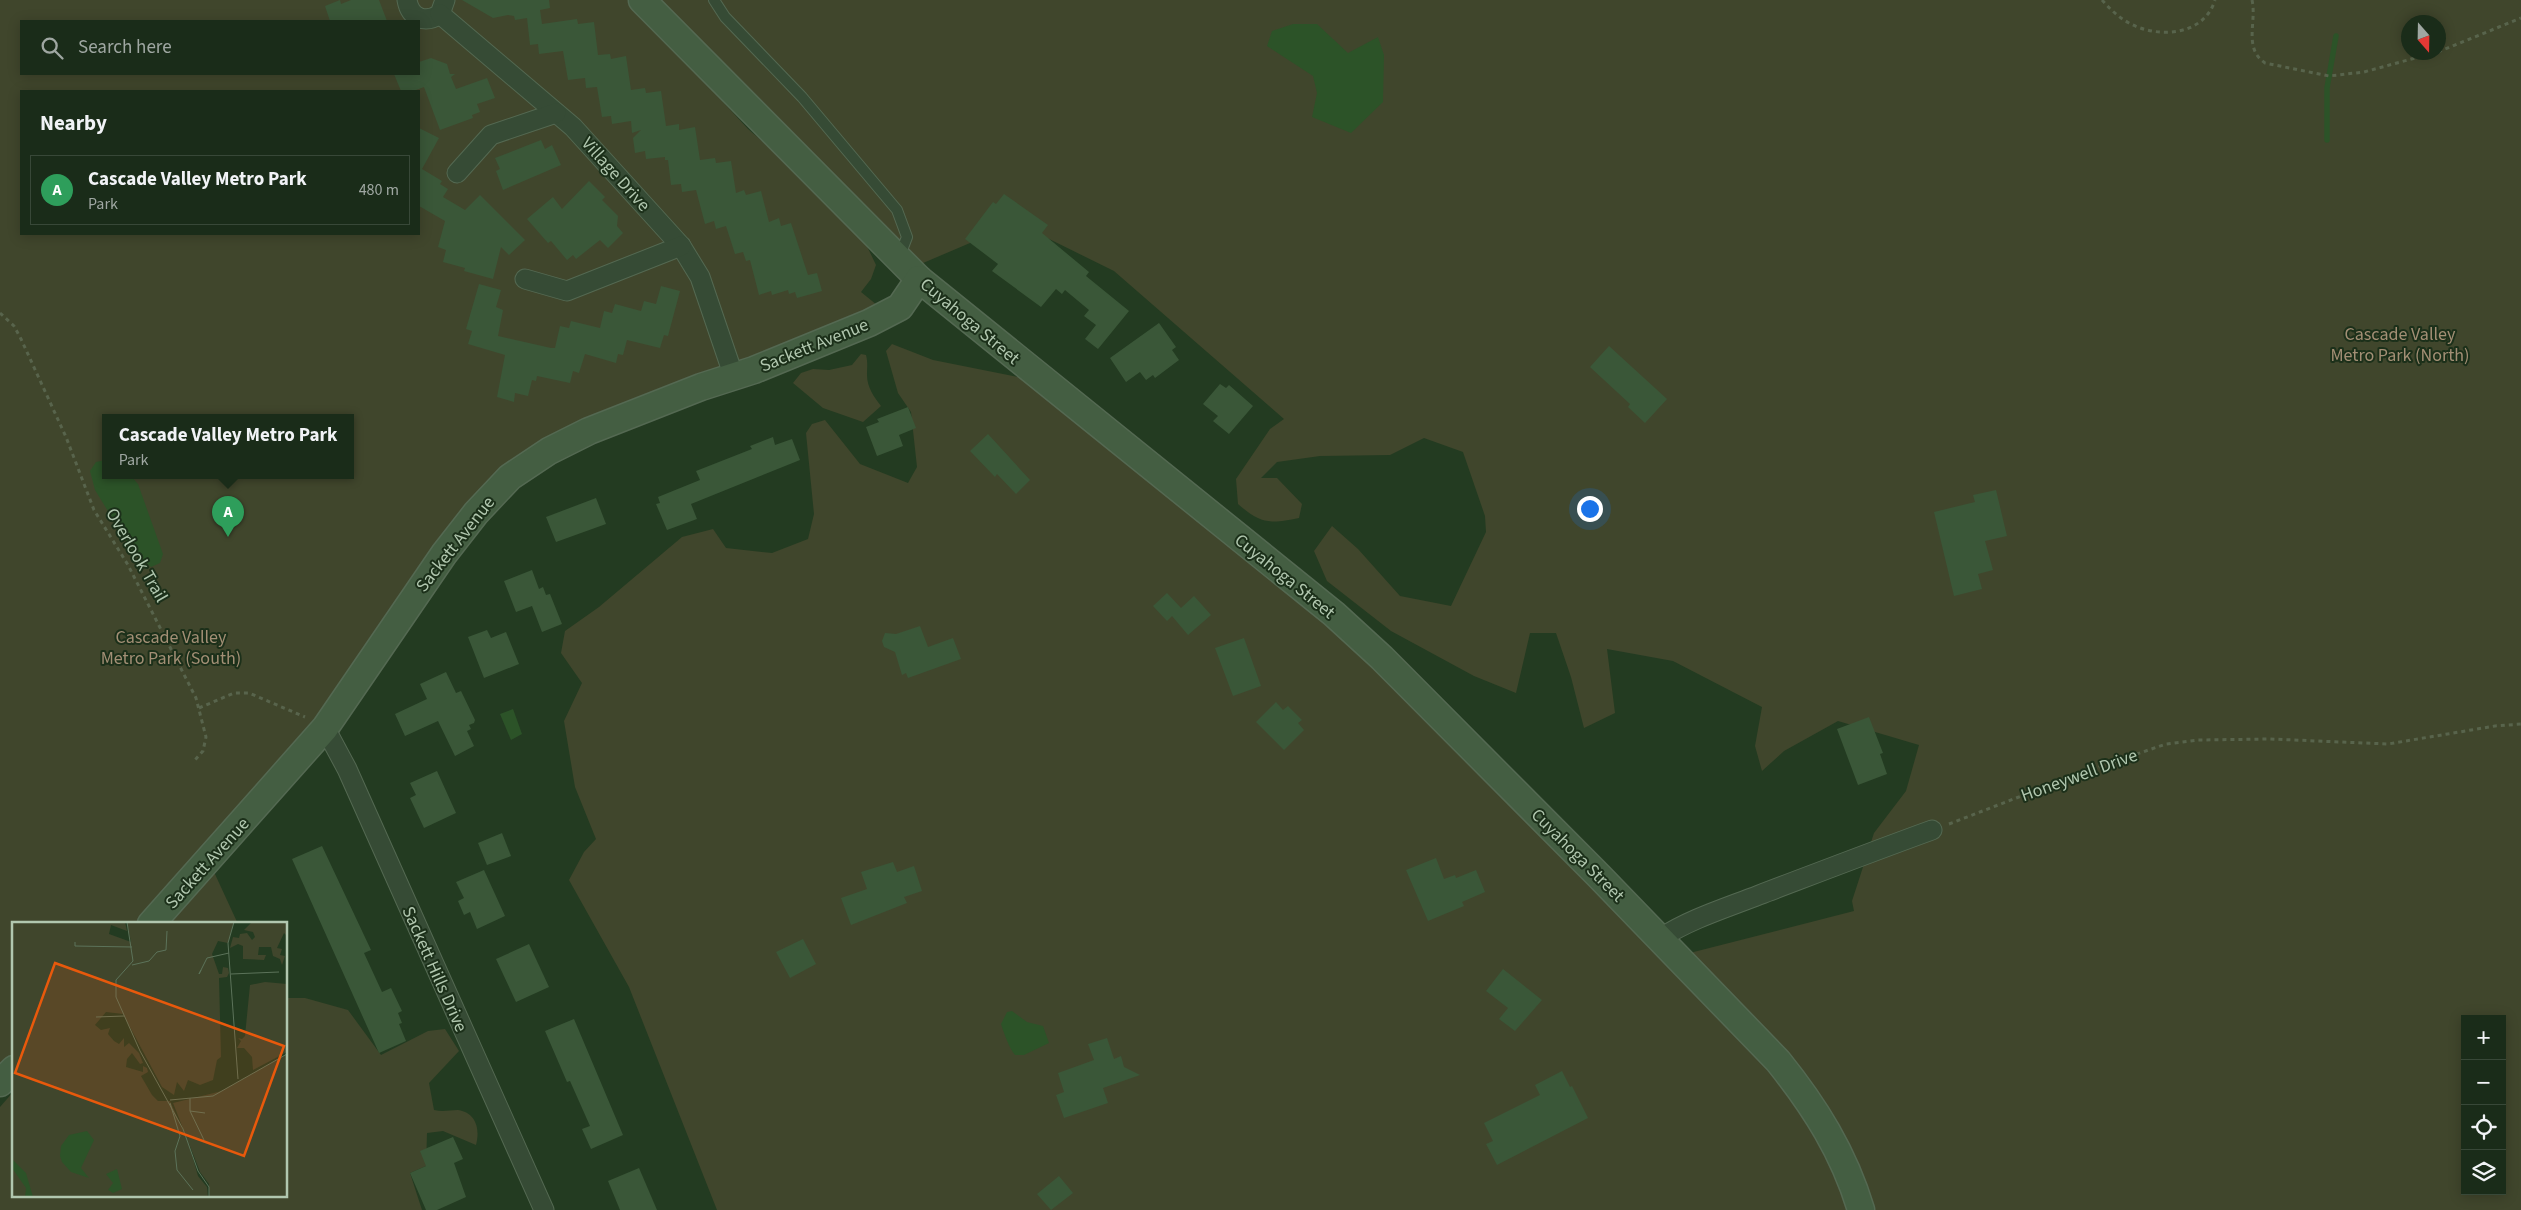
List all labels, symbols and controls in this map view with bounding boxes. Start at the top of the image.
north arrow [2401,15,2446,60]
search box [20,20,420,75]
icon: search [38,34,66,62]
text: Search here [78,34,172,61]
text: Nearby [40,108,107,138]
street label: Village Drive [575,132,656,217]
text: Cascade Valley Metro Park [88,166,307,193]
text: A [52,179,62,201]
text: 480 m [359,179,399,201]
text: Park [88,193,118,215]
street label: Cuyahoga Street [914,272,1025,371]
street label: Sackett Avenue [756,312,872,379]
park label: Cascade Valley Metro Park (North) [2330,322,2470,368]
popup [102,414,354,479]
text: Cascade Valley Metro Park [119,422,337,449]
text: Park [119,449,149,471]
street label: Sackett Avenue [410,491,501,597]
pin: A [212,496,244,537]
your location [1577,496,1603,522]
street label: Overlook Trail [100,504,174,607]
street label: Cuyahoga Street [1229,528,1340,625]
park label: Cascade Valley Metro Park (South) [101,625,241,671]
street label: Honeywell Drive [2017,743,2141,808]
street label: Cuyahoga Street [1525,803,1630,908]
street label: Sackett Avenue [160,812,255,914]
street label: Sackett Hills Drive [396,902,473,1036]
inset map [12,922,288,1198]
map controls [2461,1015,2506,1195]
button: + [2461,1015,2506,1060]
button: − [2461,1060,2506,1105]
button: locate [2461,1105,2506,1150]
button: layers [2461,1150,2506,1195]

